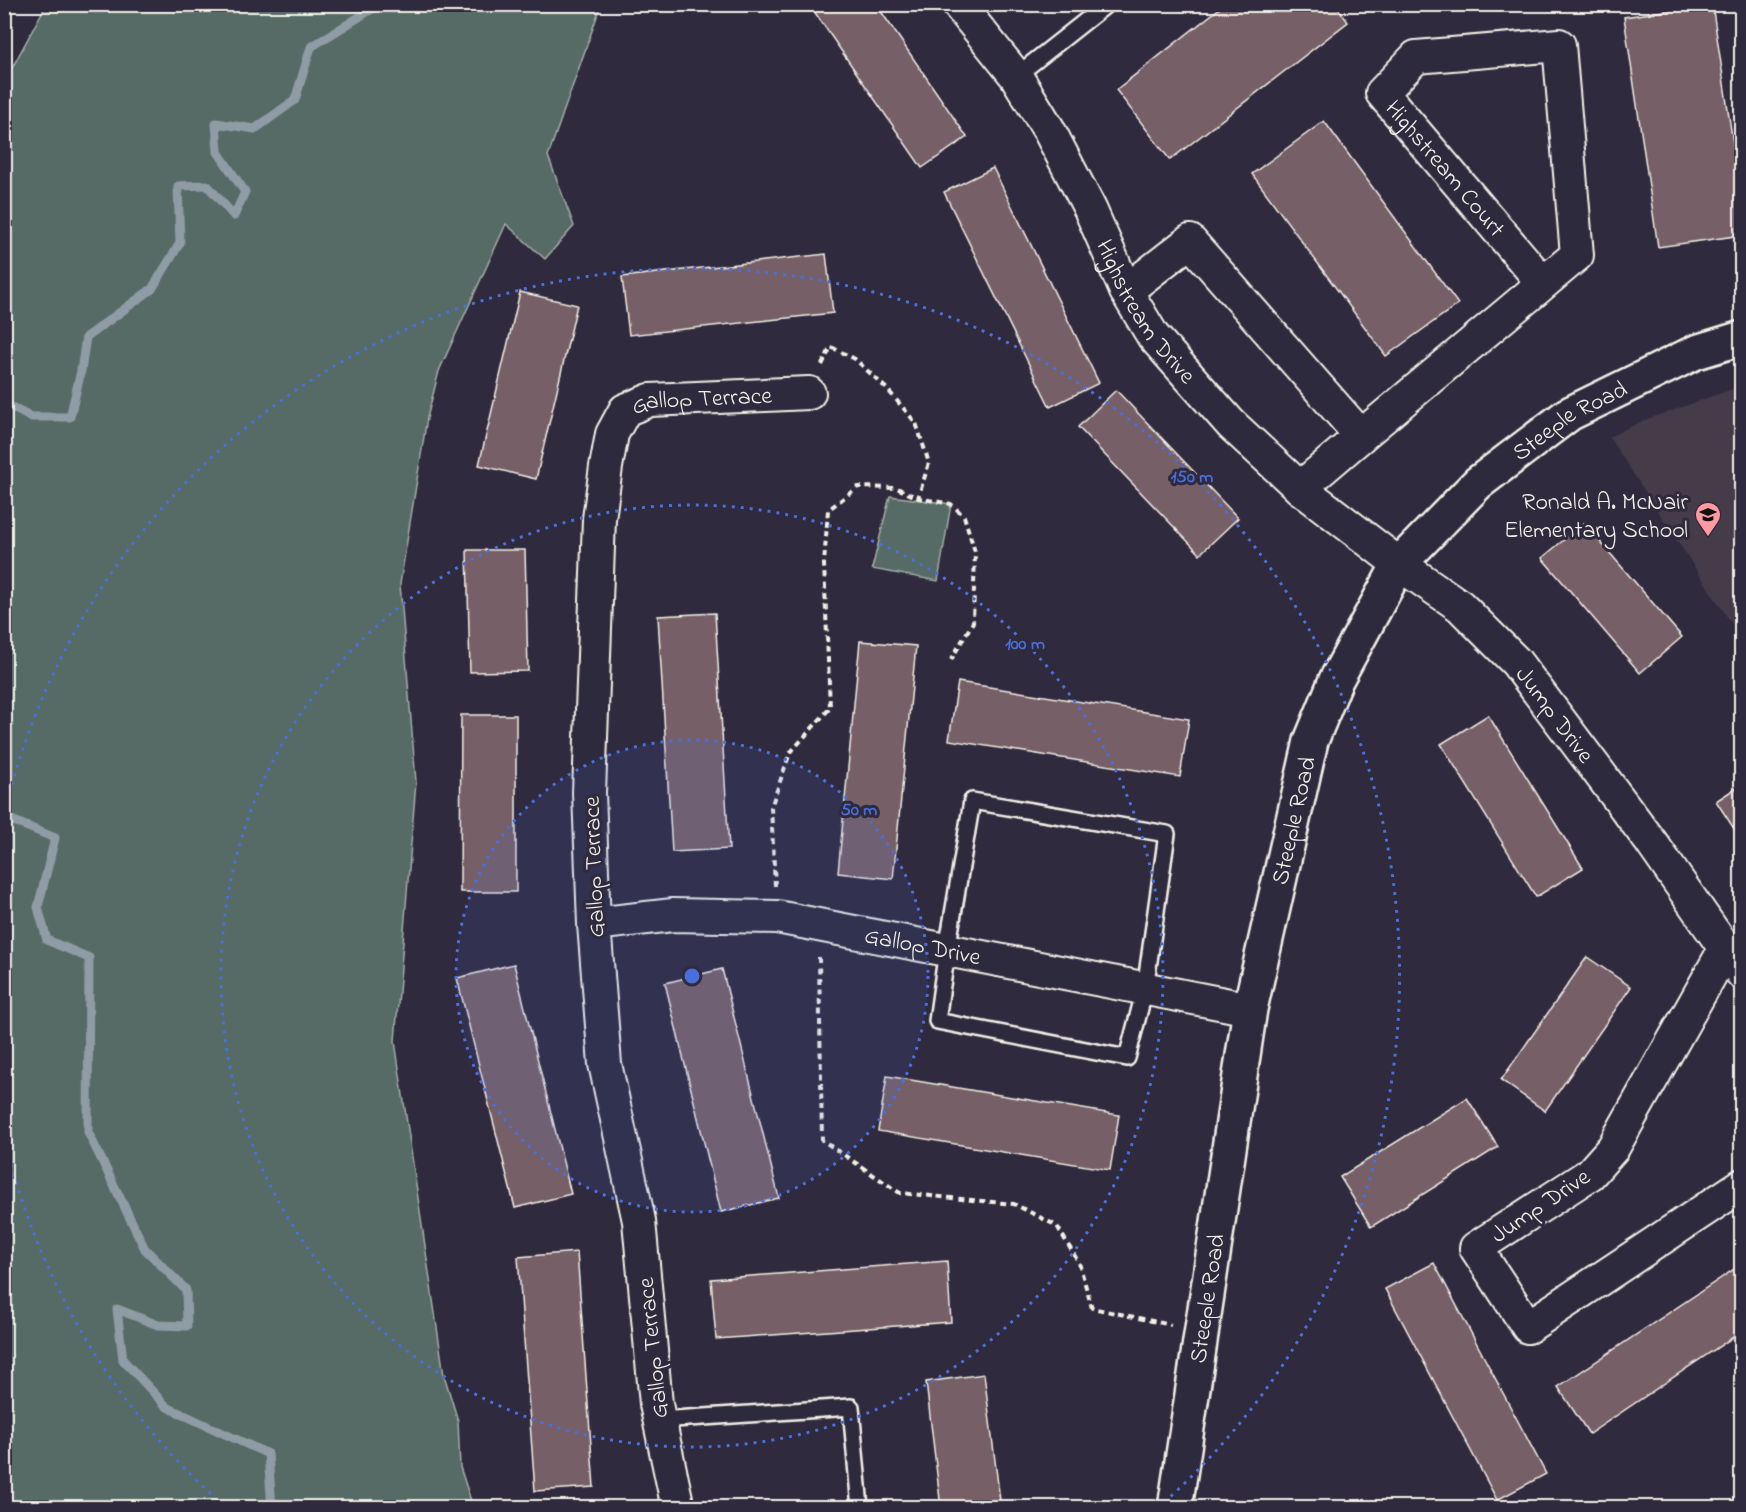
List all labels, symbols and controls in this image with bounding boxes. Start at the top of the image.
street label: Highstream Court [1375,93,1512,246]
street label: Highstream Drive [1085,234,1203,393]
street label: Steeple Road [1506,373,1634,471]
street label: Gallop Terrace [626,380,773,426]
text: 150 m [1171,465,1213,491]
place label: Ronald A. McNair Elementary School [1504,486,1689,550]
school or university icon: Ronald A. McNair Elementary School [1693,500,1723,538]
text: 100 m [1005,632,1045,658]
street label: Jump Drive [1505,660,1601,772]
street label: Steeple Road [1264,753,1327,888]
street label: Gallop Terrace [576,795,615,938]
text: 50 m [841,798,877,824]
street label: Gallop Drive [861,919,984,976]
centre of rings [682,966,702,986]
street label: Jump Drive [1485,1161,1598,1253]
street label: Steeple Road [1182,1231,1236,1366]
street label: Gallop Terrace [630,1275,679,1420]

